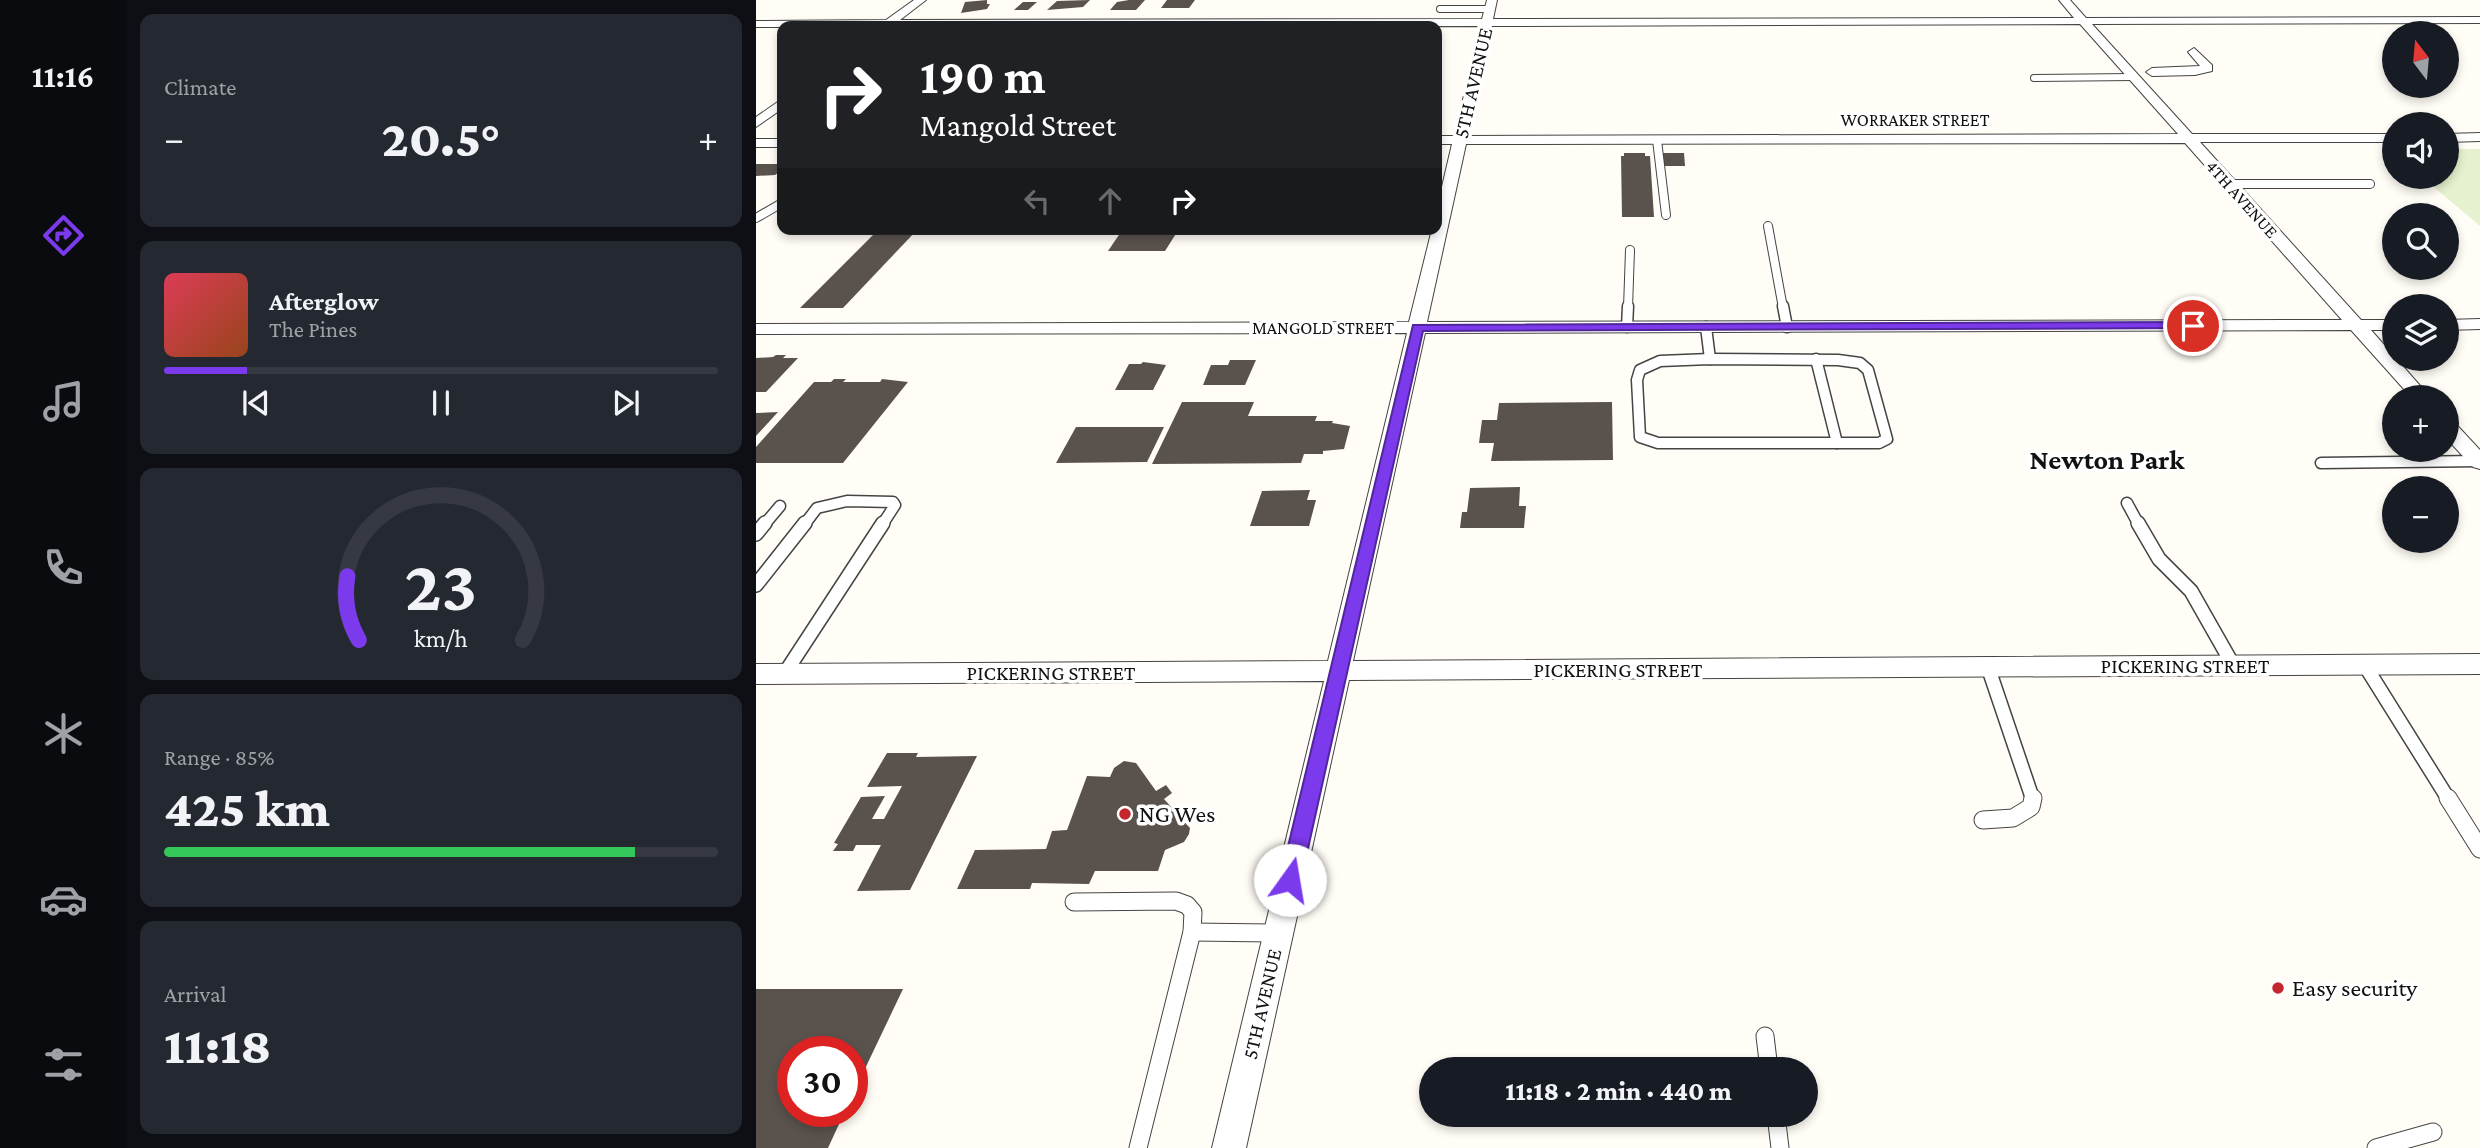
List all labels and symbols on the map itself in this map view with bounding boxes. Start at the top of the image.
north arrow [2382,21,2459,98]
street label: 5TH AVENUE [1449,25,1497,141]
street label: WORRAKER STREET [1841,110,1990,130]
street label: 4TH AVENUE [2202,156,2282,242]
pin [2163,296,2223,356]
street label: MANGOLD STREET [1252,318,1394,338]
district label: Newton Park [2030,444,2185,475]
street label: PICKERING STREET [2101,654,2270,678]
street label: PICKERING STREET [1534,658,1703,682]
street label: PICKERING STREET [967,661,1136,685]
place label: NG Wes [1139,800,1215,827]
marker: NG Wes [1117,806,1133,822]
position arrow [1253,843,1327,917]
street label: 5TH AVENUE [1238,946,1286,1062]
place label: Easy security [2292,974,2418,1001]
marker: Easy security [2270,980,2286,996]
speed limit sign: 30 [777,1036,868,1127]

